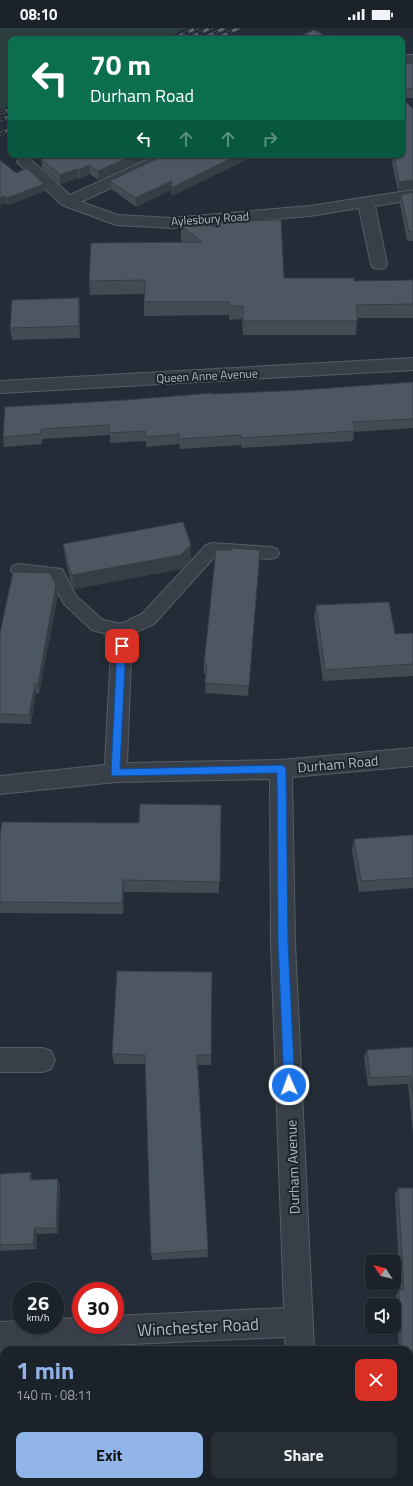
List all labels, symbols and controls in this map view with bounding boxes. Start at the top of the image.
text: 08:10 [20,3,57,26]
text: 70 m [90,43,151,86]
icon: left [24,52,76,104]
text: Durham Road [90,82,194,109]
icon: left [133,128,155,150]
icon: ahead [175,128,197,150]
icon: ahead [217,128,239,150]
icon: right [259,128,281,150]
street label: Aylesbury Road [170,206,250,231]
street label: Queen Anne Avenue [156,363,258,388]
pin [105,629,139,663]
icon: arrive [111,635,133,657]
street label: Durham Road [297,750,379,777]
position arrow [268,1064,310,1106]
street label: Durham Avenue [280,1119,305,1215]
north arrow [365,1254,401,1290]
map controls [365,1254,401,1334]
speed limit sign: 30 [72,1282,124,1334]
text: 26 [27,1287,49,1318]
button: sound [365,1298,401,1334]
text: km/h [27,1310,49,1325]
street label: Winchester Road [136,1311,260,1343]
text: 1 min [16,1352,74,1388]
button: close [355,1359,397,1401]
text: 140 m · 08:11 [16,1385,92,1405]
button: Exit [16,1432,203,1478]
button: Share [211,1432,397,1478]

